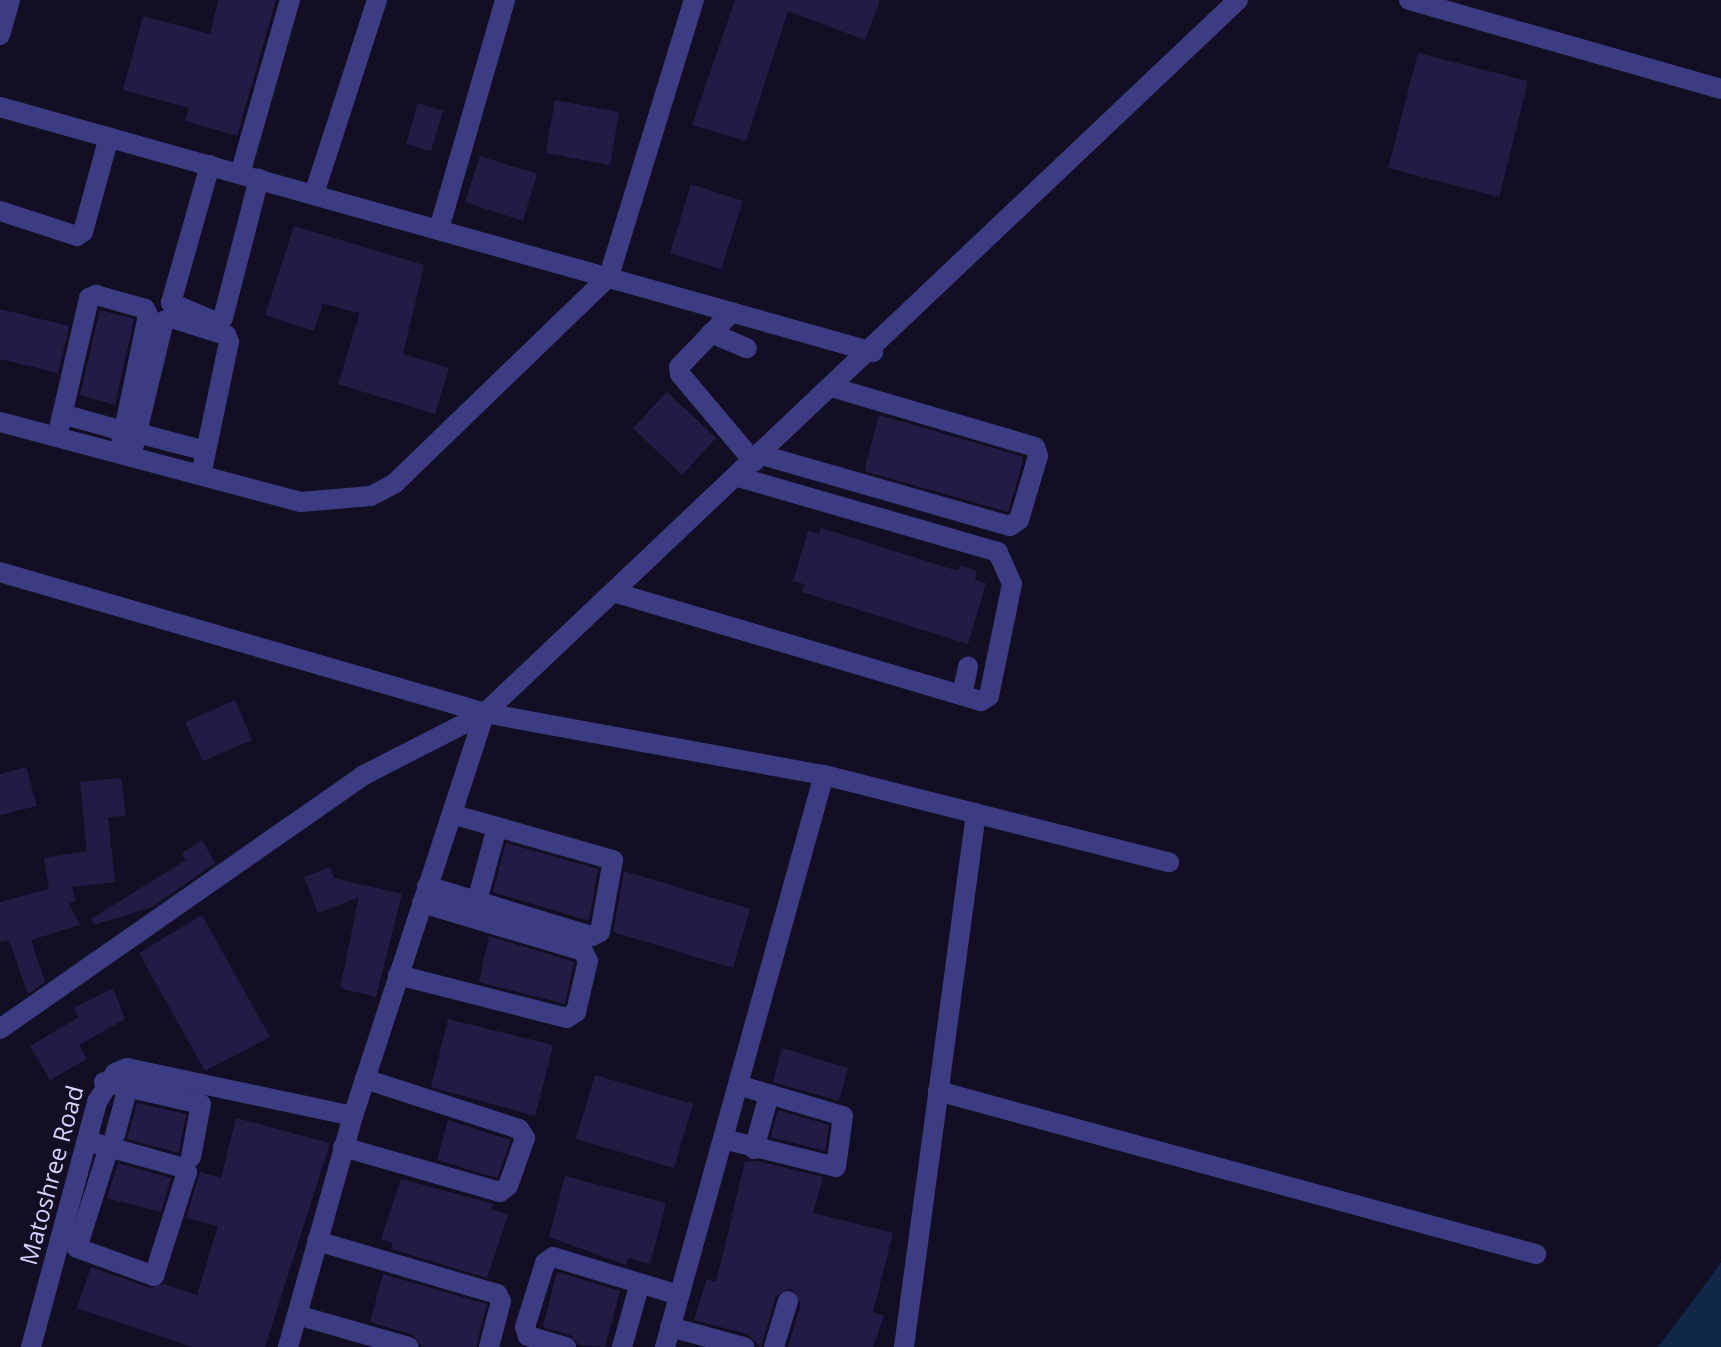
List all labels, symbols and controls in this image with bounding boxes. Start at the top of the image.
street label: Matoshree Road [13,1082,89,1268]

